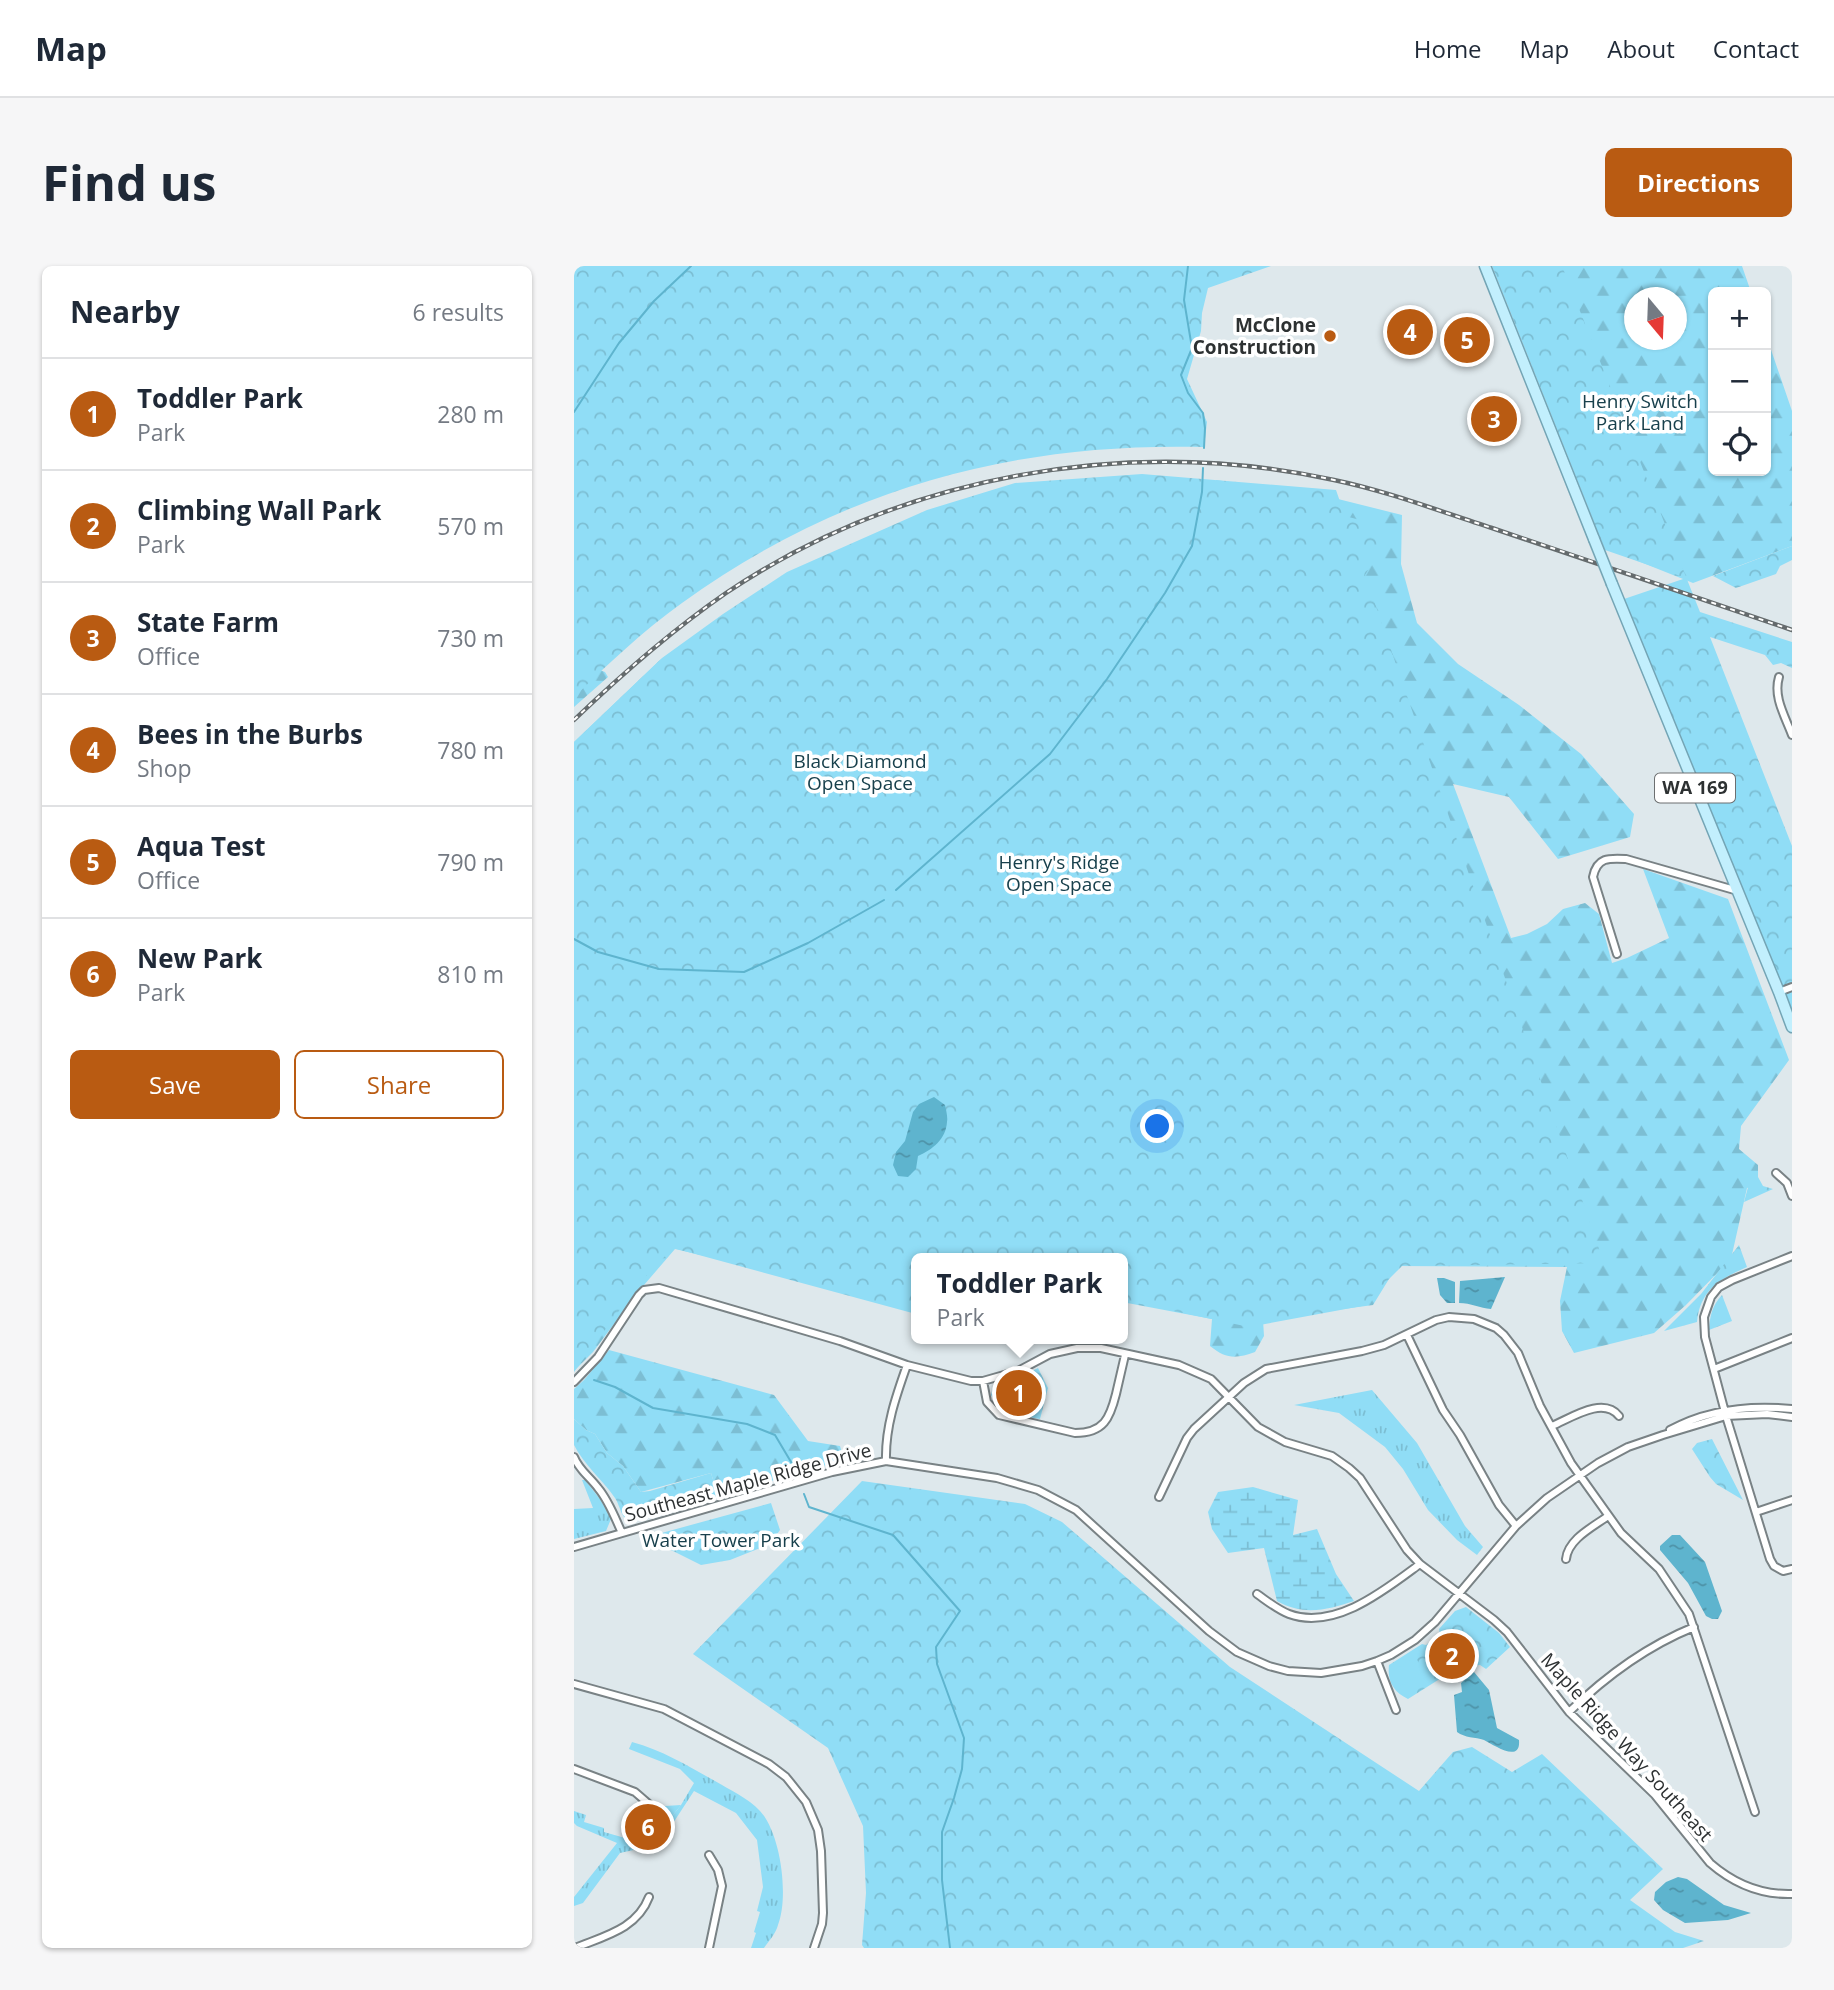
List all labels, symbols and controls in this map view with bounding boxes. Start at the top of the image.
text: Map [35,26,107,71]
text: Home [1414,32,1482,65]
text: Map [1520,32,1569,65]
text: About [1607,32,1675,65]
text: Contact [1713,32,1799,65]
button: Directions [1605,148,1792,217]
text: Find us [42,149,216,215]
north arrow [1624,287,1687,350]
map controls [1708,287,1771,476]
button: + [1708,287,1771,350]
text: Nearby [70,291,180,332]
text: 6 results [413,296,504,328]
pin: 4 [1387,306,1433,358]
place label: McClone Construction [1193,312,1316,360]
pin: 5 [1444,314,1490,366]
marker: McClone Construction [1322,328,1338,344]
button: − [1708,350,1771,413]
text: Toddler Park [137,380,303,416]
park label: Henry Switch Park Land [1582,388,1698,436]
pin: 3 [1471,393,1517,445]
text: 1 [86,398,100,430]
text: 280 m [437,398,504,430]
button: locate [1708,413,1771,476]
text: Park [137,416,185,448]
text: Climbing Wall Park [137,492,381,528]
text: 2 [86,510,100,542]
text: 570 m [437,510,504,542]
text: Park [137,528,185,560]
text: State Farm [137,604,279,640]
text: 3 [86,622,100,654]
text: 730 m [437,622,504,654]
text: Office [137,640,200,672]
text: Bees in the Burbs [137,716,363,752]
text: 4 [86,734,100,766]
text: 780 m [437,734,504,766]
park label: Black Diamond Open Space [793,748,927,796]
text: Shop [137,752,192,784]
road number: WA 169 [1655,774,1735,802]
text: Aqua Test [137,828,266,864]
text: 5 [86,846,100,878]
text: 790 m [437,846,504,878]
park label: Henry's Ridge Open Space [999,849,1119,897]
text: Office [137,864,200,896]
text: New Park [137,940,262,976]
text: 6 [86,958,100,990]
text: 810 m [437,958,504,990]
text: Park [137,976,185,1008]
button: Save [70,1050,280,1119]
button: Share [294,1050,504,1119]
your location [1140,1109,1174,1143]
popup [911,1253,1128,1344]
text: Toddler Park [937,1265,1102,1301]
text: Park [937,1301,985,1333]
pin: 1 [996,1367,1042,1419]
street label: Southeast Maple Ridge Drive [622,1437,874,1527]
park label: Water Tower Park [642,1527,800,1553]
pin: 2 [1429,1630,1475,1682]
street label: Maple Ridge Way Southeast [1535,1647,1719,1847]
pin: 6 [625,1801,671,1853]

